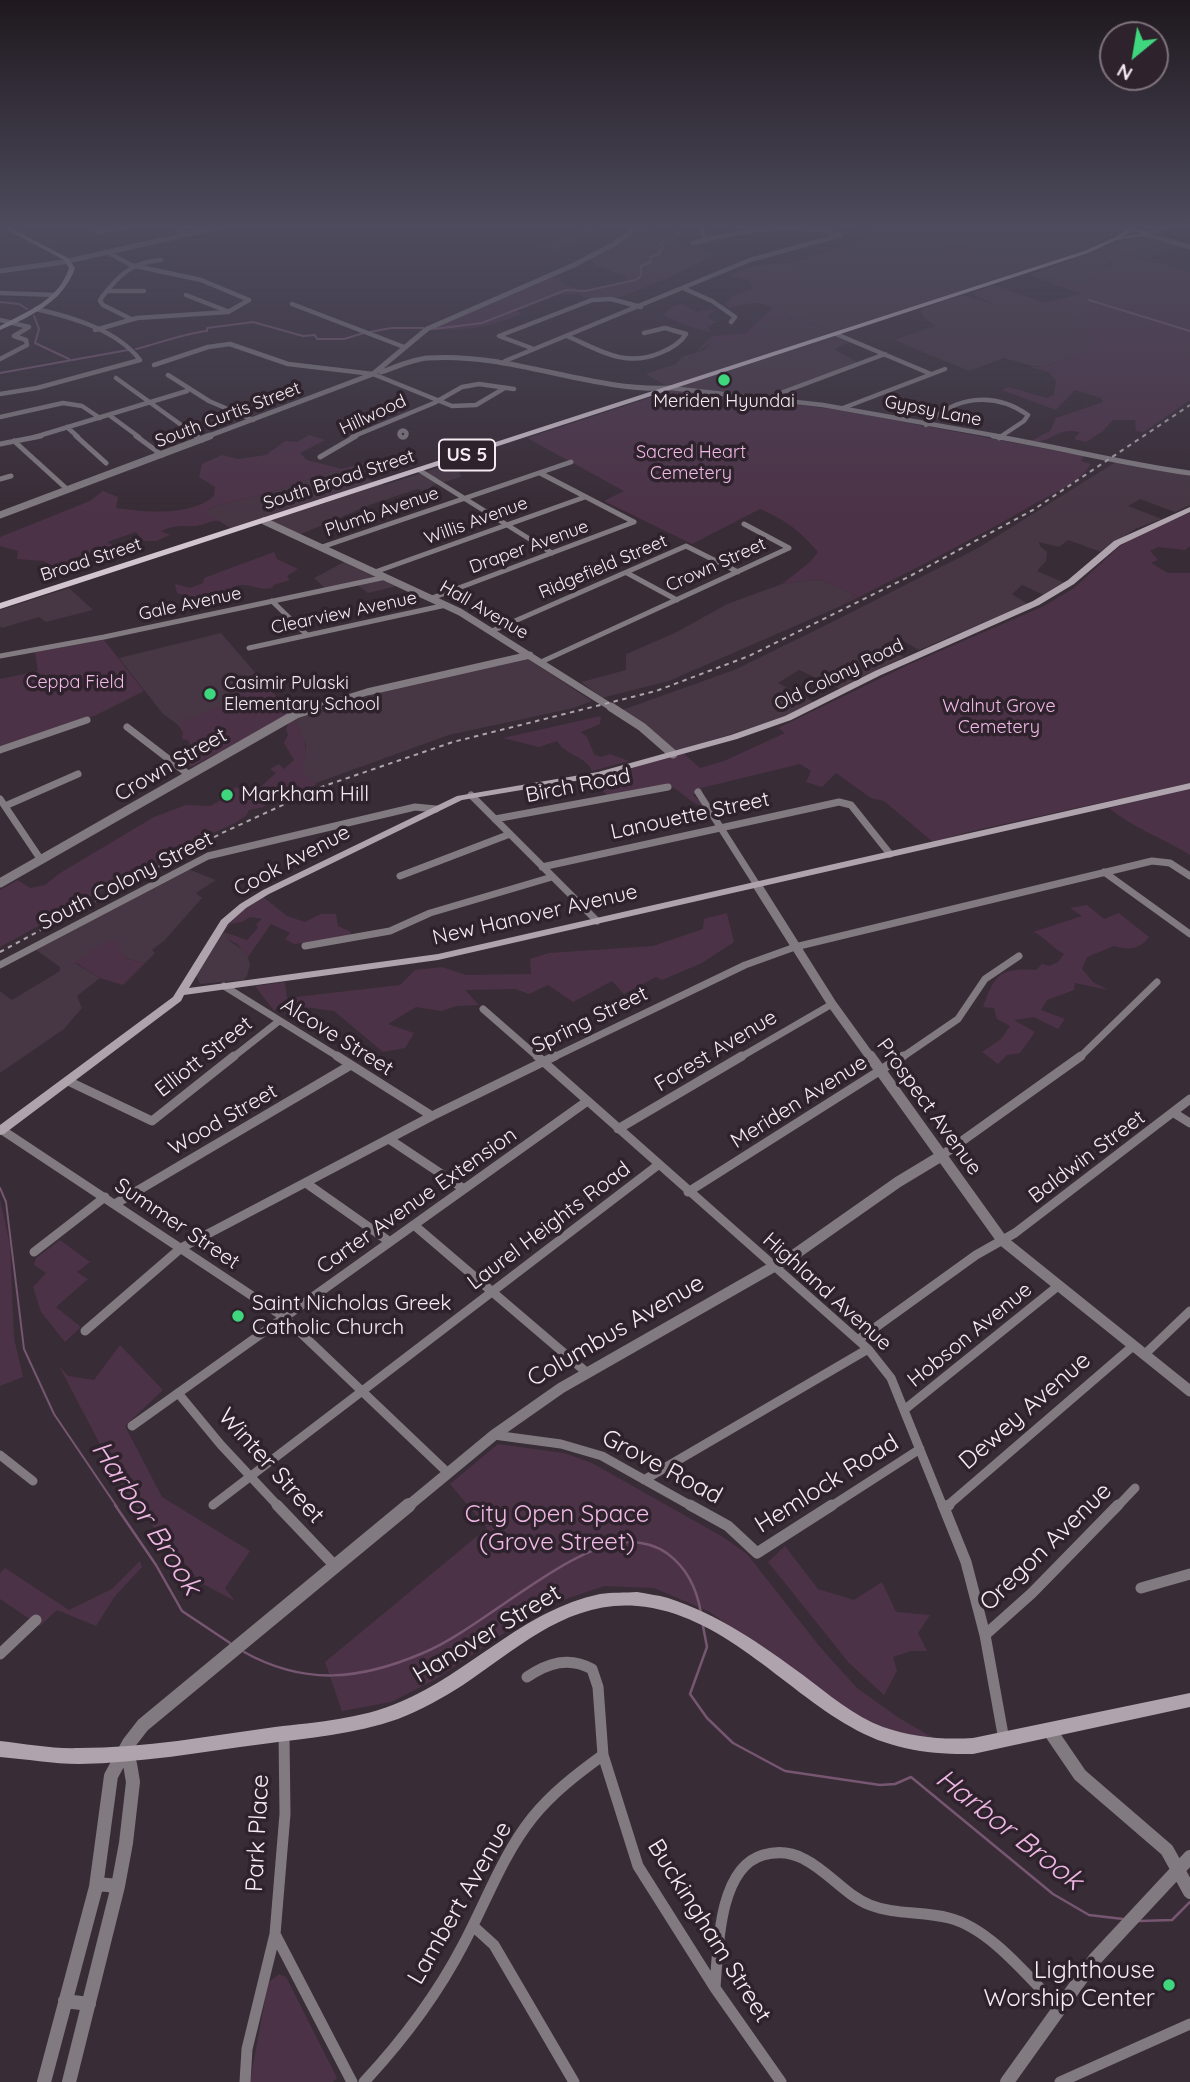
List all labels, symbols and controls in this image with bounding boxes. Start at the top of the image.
north arrow [1099,21,1169,91]
text: N [1112,59,1137,86]
marker: Meriden Hyundai [716,372,732,388]
street label: South Curtis Street [152,377,304,453]
street label: Hillwood [336,390,410,440]
place label: Meriden Hyundai [653,391,795,413]
street label: Gypsy Lane [883,391,983,431]
road number: US 5 [439,440,495,470]
park label: Sacred Heart Cemetery [636,442,746,484]
street label: South Broad Street [261,445,417,515]
street label: Plumb Avenue [322,482,442,542]
street label: Willis Avenue [421,492,531,550]
street label: Draper Avenue [467,515,591,579]
street label: Ridgefield Street [536,530,670,604]
street label: Broad Street [38,533,144,587]
street label: Crown Street [663,533,769,597]
street label: Hall Avenue [436,576,532,644]
street label: Gale Avenue [137,583,243,625]
street label: Clearview Avenue [269,587,419,639]
street label: Old Colony Road [771,634,907,716]
park label: Ceppa Field [26,672,124,694]
place label: Casimir Pulaski Elementary School [224,673,380,716]
marker: Casimir Pulaski Elementary School [202,686,218,702]
park label: Walnut Grove Cemetery [942,696,1056,738]
street label: Crown Street [111,723,231,807]
street label: Birch Road [523,763,633,809]
place label: Markham Hill [241,782,369,808]
marker: Markham Hill [219,787,235,803]
street label: Lanouette Street [608,787,772,845]
street label: Cook Avenue [230,820,354,902]
street label: South Colony Street [35,826,217,936]
street label: New Hanover Avenue [430,879,640,951]
street label: Spring Street [528,981,652,1059]
street label: Alcove Street [276,992,398,1082]
street label: Forest Avenue [650,1005,782,1097]
street label: Elliott Street [150,1011,258,1103]
street label: Prospect Avenue [871,1034,987,1180]
street label: Meriden Avenue [726,1050,872,1154]
street label: Wood Street [164,1079,282,1161]
street label: Baldwin Street [1024,1105,1150,1209]
street label: Carter Avenue Extension [312,1122,522,1280]
street label: Laurel Heights Road [463,1157,635,1295]
street label: Summer Street [110,1173,244,1275]
street label: Highland Avenue [757,1228,897,1356]
street label: Columbus Avenue [523,1269,709,1393]
street label: Hobson Avenue [903,1277,1037,1393]
place label: Saint Nicholas Greek Catholic Church [252,1291,452,1341]
marker: Saint Nicholas Greek Catholic Church [230,1308,246,1324]
street label: Dewey Avenue [953,1346,1097,1476]
street label: Winter Street [212,1402,330,1530]
street label: Grove Road [597,1423,727,1511]
street label: Hemlock Road [750,1428,904,1540]
water label: Harbor Brook [84,1434,208,1602]
street label: Oregon Avenue [974,1477,1118,1617]
park label: City Open Space (Grove Street) [465,1501,649,1557]
street label: Hanover Street [408,1578,566,1690]
water label: Harbor Brook [929,1762,1089,1898]
street label: Park Place [241,1773,275,1893]
street label: Lambert Avenue [402,1816,518,1990]
street label: Buckingham Street [641,1834,777,2028]
place label: Lighthouse Worship Center [983,1957,1155,2013]
marker: Lighthouse Worship Center [1161,1977,1177,1993]

